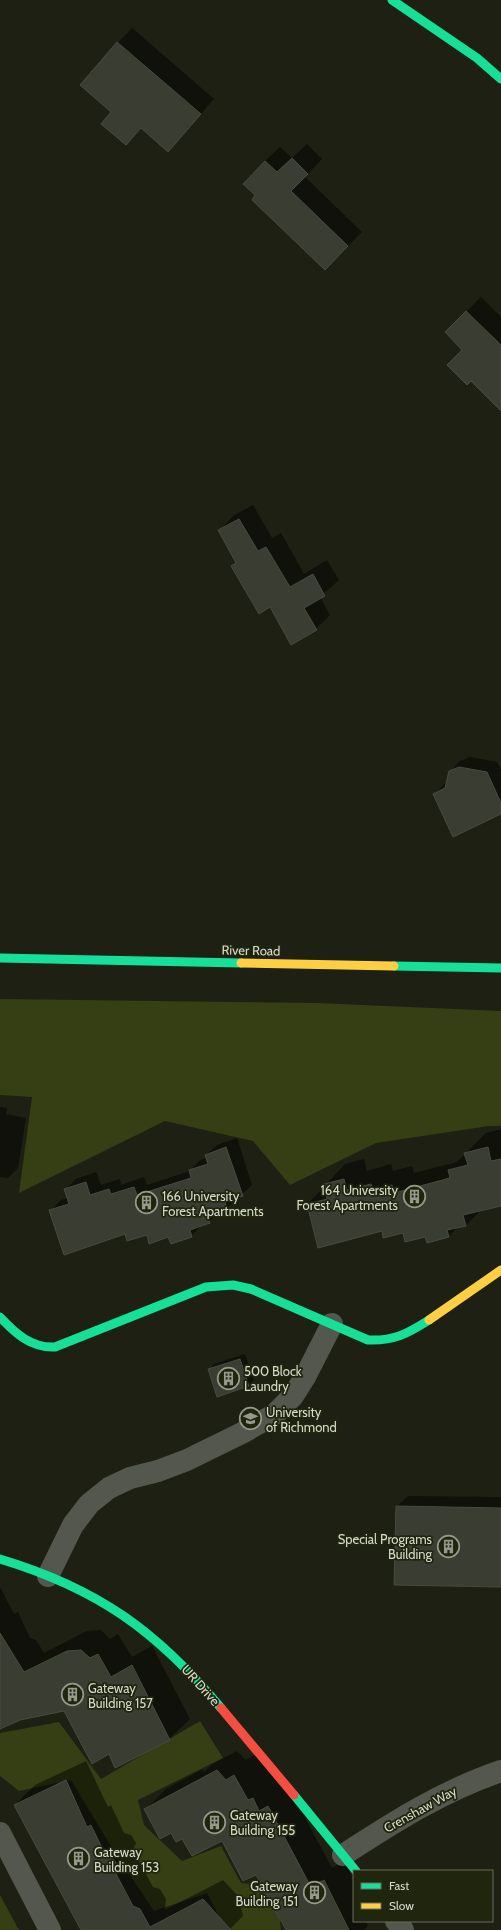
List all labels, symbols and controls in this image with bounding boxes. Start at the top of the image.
street label: River Road [222,941,280,959]
place label: 164 University Forest Apartments [296,1182,399,1213]
building icon: 164 University Forest Apartments [401,1184,427,1210]
place label: 166 University Forest Apartments [162,1188,264,1219]
building icon: 166 University Forest Apartments [134,1190,160,1216]
place label: 500 Block Laundry [244,1363,302,1394]
building icon: 500 Block Laundry [215,1365,241,1391]
place label: University of Richmond [266,1404,337,1435]
school or university icon: University of Richmond [237,1406,263,1432]
place label: Special Programs Building [338,1531,433,1562]
building icon: Special Programs Building [435,1533,461,1559]
street label: UR Drive [179,1661,224,1709]
place label: Gateway Building 157 [88,1680,153,1711]
building icon: Gateway Building 157 [60,1682,86,1708]
street label: Crenshaw Way [381,1782,460,1836]
place label: Gateway Building 155 [230,1807,295,1838]
building icon: Gateway Building 155 [201,1809,227,1835]
place label: Gateway Building 153 [94,1844,159,1875]
building icon: Gateway Building 153 [65,1846,91,1872]
legend [353,1870,493,1922]
place label: Gateway Building 151 [236,1878,298,1909]
text: Fast [389,1878,409,1893]
building icon: Gateway Building 151 [301,1880,327,1906]
text: Slow [389,1898,414,1913]

